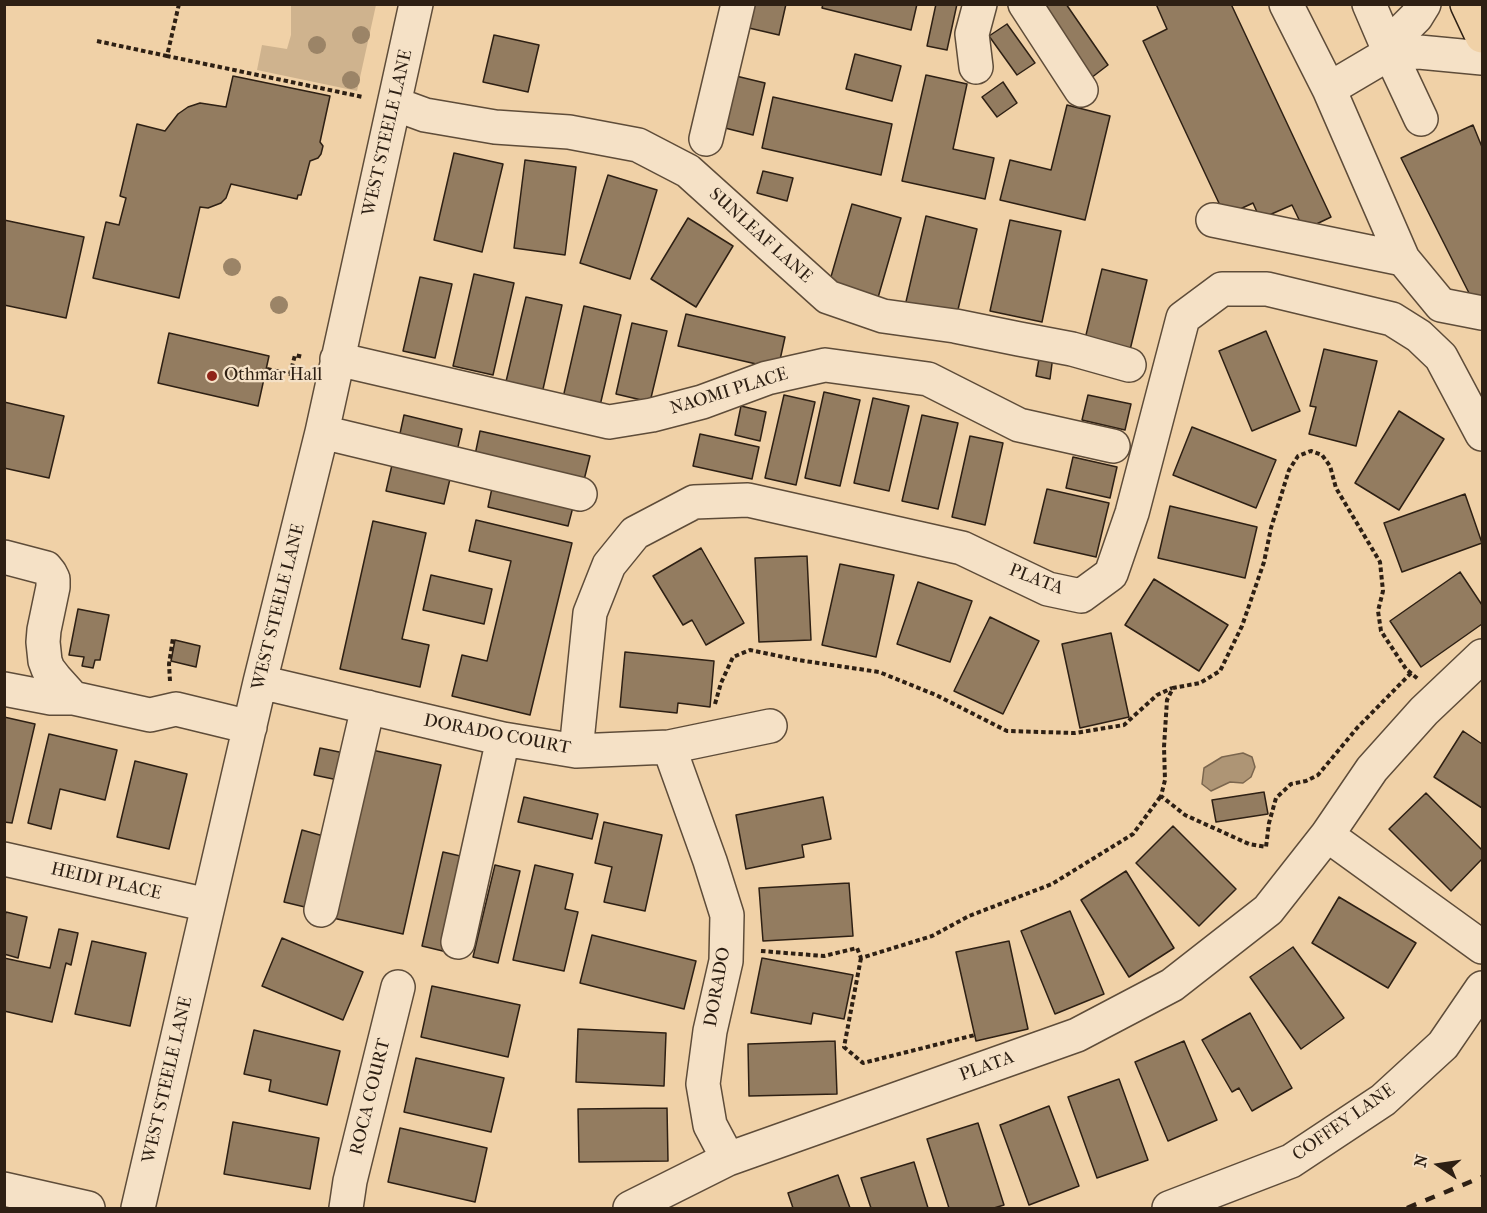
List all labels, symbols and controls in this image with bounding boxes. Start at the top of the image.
street label: WEST STEELE LANE [358,48,418,218]
street label: SUNLEAF LANE [704,184,816,288]
street label: NAOMI PLACE [667,364,791,420]
place label: Othmar Hall [224,365,322,387]
marker: Othmar Hall [205,369,219,383]
street label: WEST STEELE LANE [248,522,310,692]
street label: PLATA [1006,560,1066,600]
street label: DORADO COURT [422,710,572,760]
street label: HEIDI PLACE [49,859,163,905]
street label: DORADO [700,945,736,1029]
street label: WEST STEELE LANE [138,995,198,1165]
street label: ROCA COURT [346,1037,396,1157]
street label: PLATA [957,1047,1017,1087]
street label: COFFEY LANE [1289,1080,1399,1166]
north arrow [1409,1135,1469,1195]
text: N [1410,1153,1432,1169]

